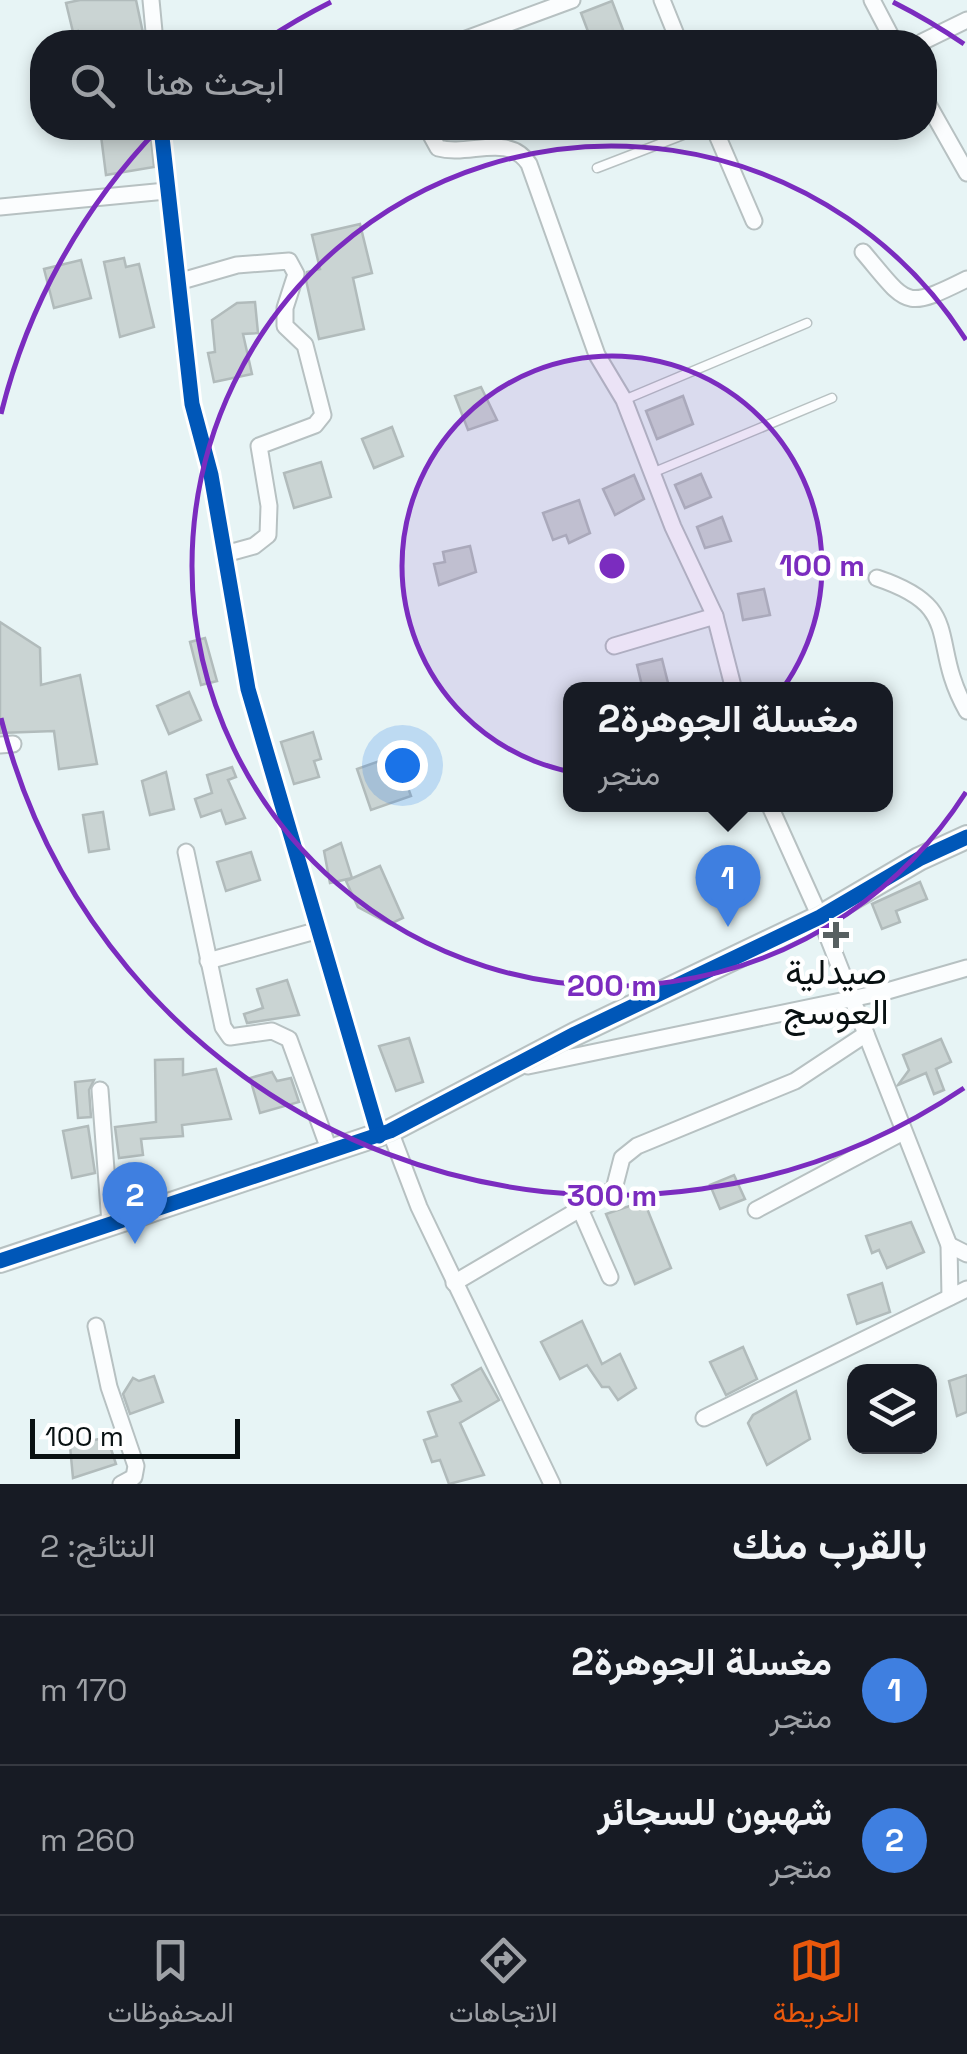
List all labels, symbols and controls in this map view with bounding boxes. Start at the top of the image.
search box [30,30,937,140]
icon: search [65,58,120,113]
text: ابحث هنا [145,58,285,106]
text: 100 m [779,546,865,585]
centre of rings [594,548,630,584]
popup [563,682,893,812]
text: مغسلة الجوهرة2 [598,695,858,743]
your location [377,740,428,791]
text: متجر [598,754,660,794]
pin: 1 [696,844,760,927]
marker: صيدلية العوسج [825,924,847,946]
place label: صيدلية العوسج [783,950,889,1036]
text: 200 m [567,966,657,1005]
pin: 2 [102,1162,168,1244]
text: 300 m [567,1176,657,1215]
map controls [847,1364,937,1454]
button: layers [847,1364,937,1454]
scale bar [30,1414,240,1458]
text: 100 m [45,1418,124,1454]
text: بالقرب منك [732,1518,927,1571]
text: النتائج: 2 [40,1526,156,1566]
text: مغسلة الجوهرة2 [571,1638,832,1686]
text: 170 m [40,1670,127,1710]
text: 1 [887,1670,902,1710]
text: متجر [769,1697,832,1737]
text: شهبون للسجائر [597,1788,832,1836]
text: 260 m [40,1820,135,1860]
text: 2 [885,1820,904,1860]
text: متجر [769,1847,832,1887]
tab: المحفوظات [108,1933,234,2037]
tab: الاتجاهات [449,1933,558,2037]
tab: الخريطة [773,1933,859,2037]

